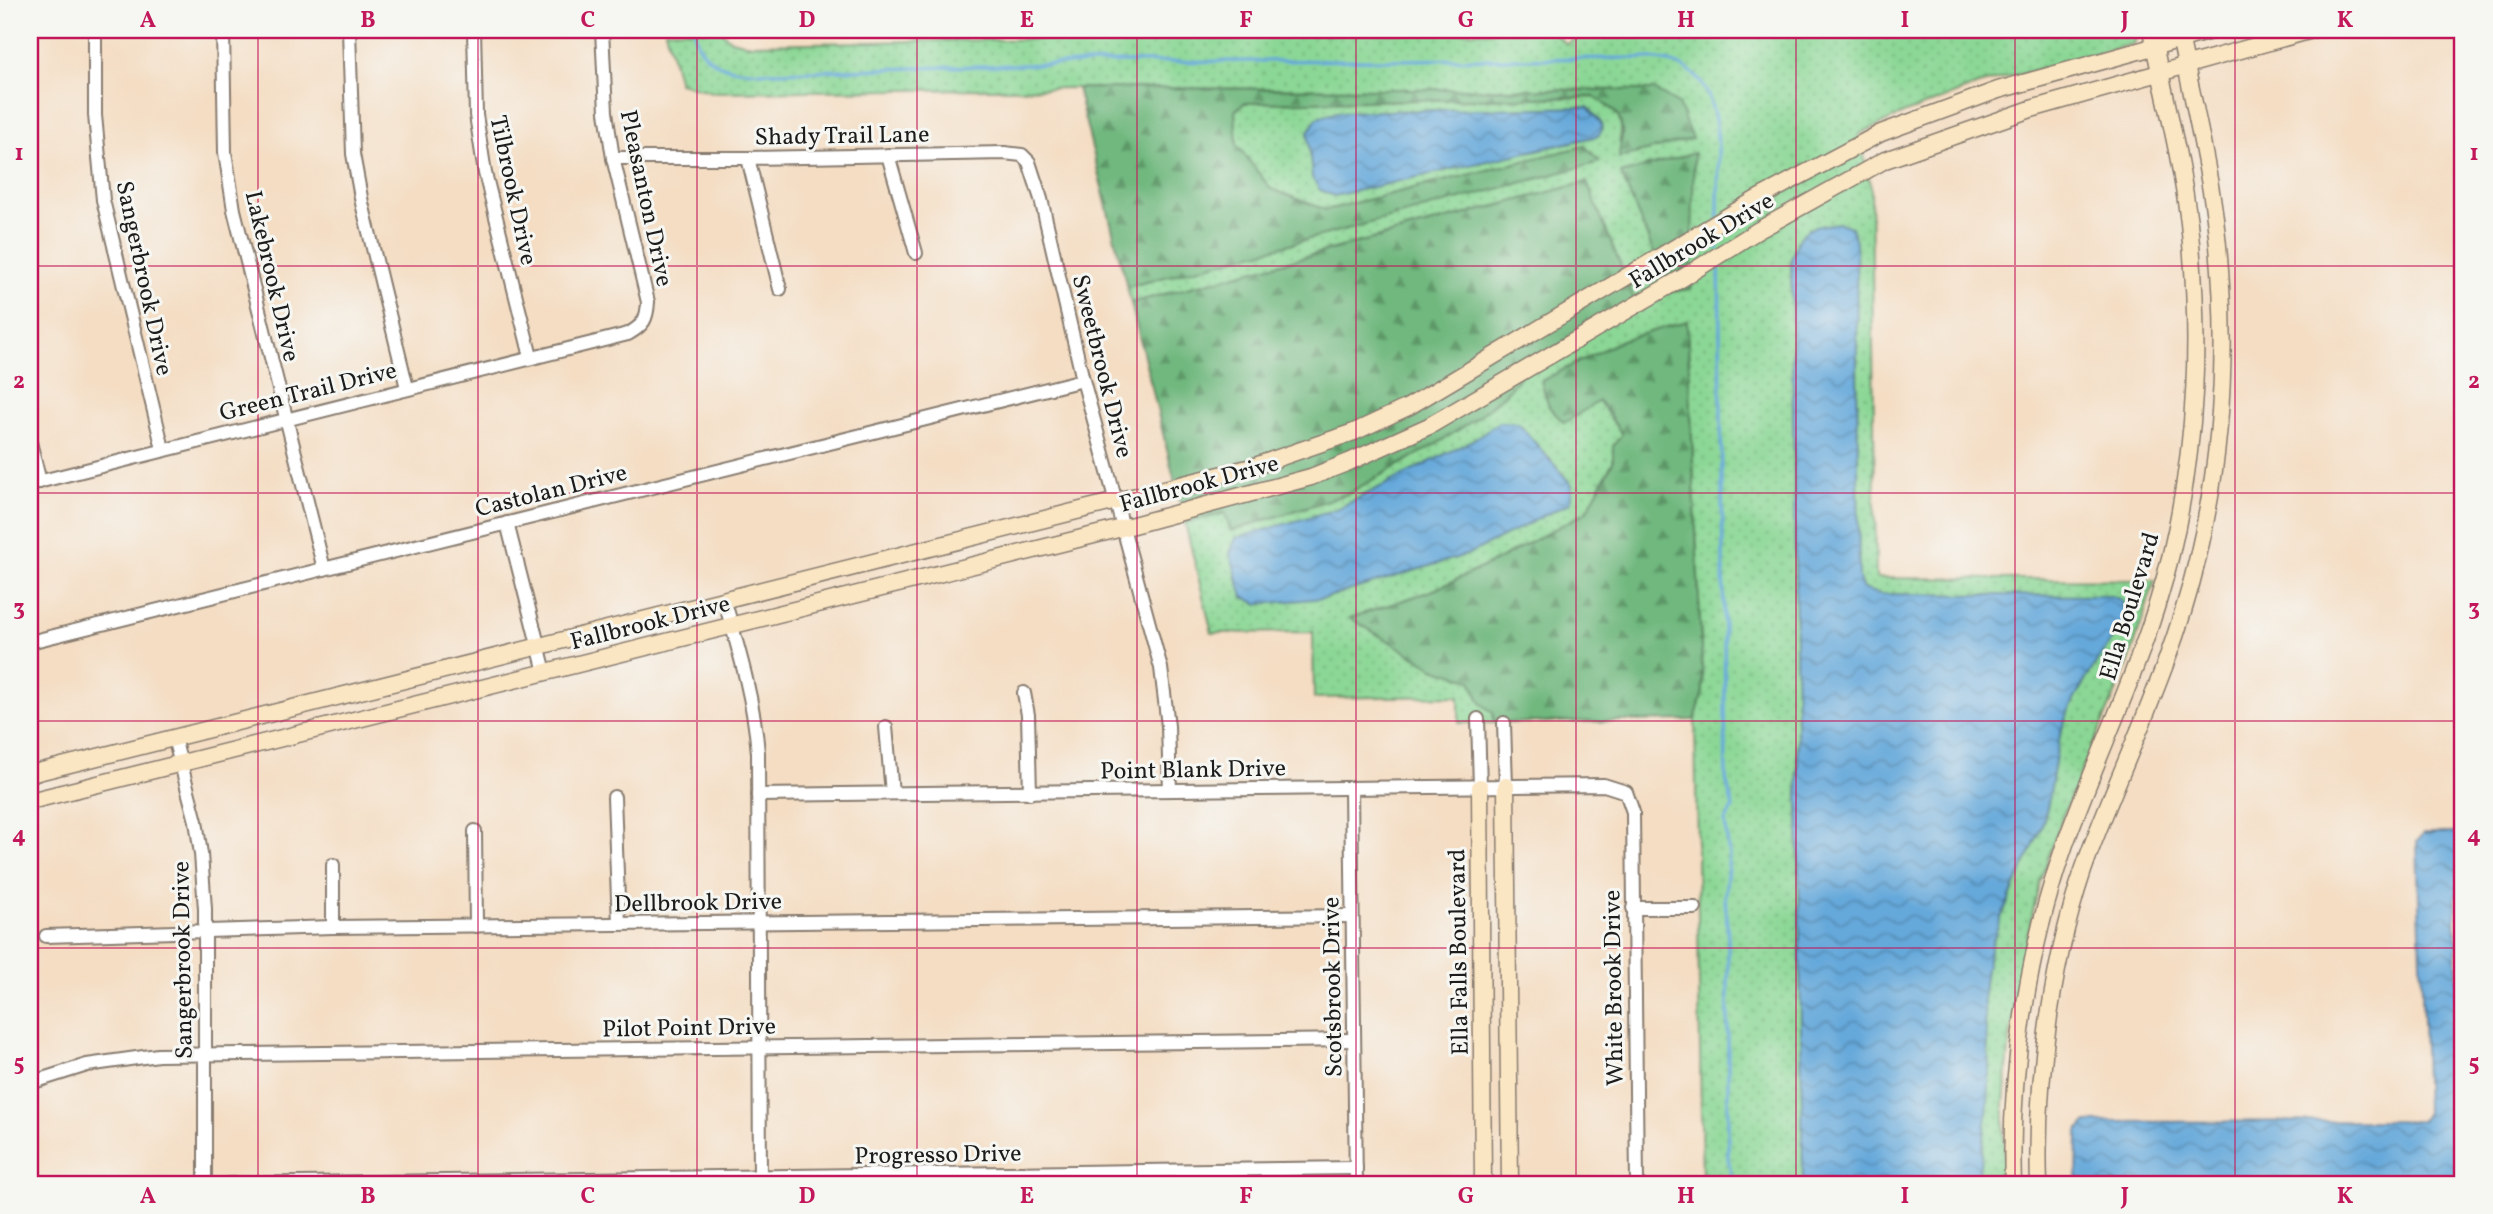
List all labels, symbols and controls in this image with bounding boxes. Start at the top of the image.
text: A [140,5,156,37]
text: B [360,5,376,37]
text: C [581,5,595,37]
text: D [799,5,816,37]
text: E [1020,5,1034,37]
text: F [1239,5,1253,37]
text: G [1458,5,1474,37]
text: H [1677,5,1695,37]
text: I [1901,5,1909,37]
text: J [2120,5,2129,37]
text: K [2337,5,2354,37]
street label: Pleasanton Drive [610,107,680,290]
street label: Tilbrook Drive [480,112,544,268]
street label: Shady Trail Lane [754,118,930,156]
text: 1 [14,138,24,170]
text: 1 [2469,138,2479,170]
street label: Sangerbrook Drive [106,178,180,379]
street label: Fallbrook Drive [1623,185,1781,298]
street label: Lakebrook Drive [235,188,307,365]
street label: Sweetbrook Drive [1062,271,1140,462]
street label: Green Trail Drive [216,354,401,431]
text: 2 [13,366,25,398]
text: 2 [2468,366,2480,398]
street label: Fallbrook Drive [1116,447,1283,523]
street label: Castolan Drive [472,457,631,527]
street label: Ella Boulevard [2092,528,2170,685]
street label: Fallbrook Drive [567,588,734,660]
text: 3 [13,593,25,625]
text: 3 [2468,593,2480,625]
street label: Point Blank Drive [1100,752,1286,790]
text: 4 [12,820,26,852]
text: 4 [2467,820,2481,852]
street label: Ella Falls Boulevard [1441,848,1479,1056]
street label: Sangerbrook Drive [165,861,203,1059]
street label: Dellbrook Drive [614,886,782,922]
street label: White Brook Drive [1596,889,1634,1087]
street label: Scotsbrook Drive [1315,896,1353,1077]
street label: Pilot Point Drive [602,1010,776,1048]
text: 5 [13,1048,25,1080]
text: 5 [2468,1048,2480,1080]
street label: Progresso Drive [854,1138,1022,1174]
text: A [140,1181,156,1213]
text: B [360,1181,376,1213]
text: C [581,1181,595,1213]
text: D [799,1181,816,1213]
text: E [1020,1181,1034,1213]
text: F [1239,1181,1253,1213]
text: G [1458,1181,1474,1213]
text: H [1677,1181,1695,1213]
text: I [1901,1181,1909,1213]
text: J [2120,1181,2129,1213]
text: K [2337,1181,2354,1213]

